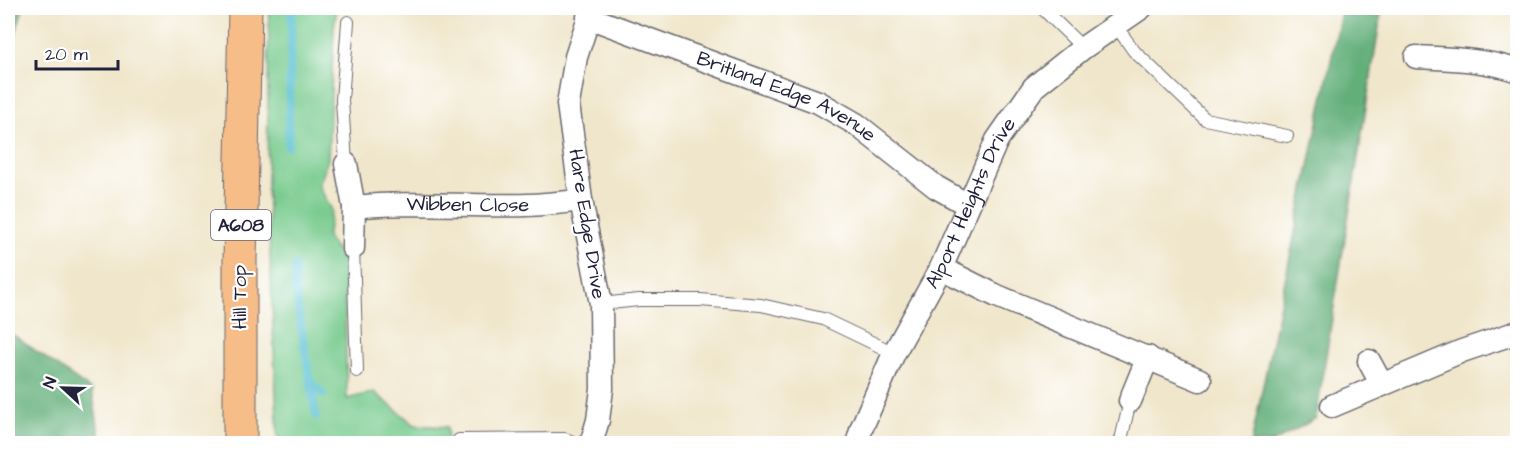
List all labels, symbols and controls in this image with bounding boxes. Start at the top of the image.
scale bar [36,33,118,71]
text: 20 m [45,42,88,67]
street label: Britland Edge Avenue [693,44,882,149]
street label: Alport Heights Drive [918,111,1023,294]
street label: Hare Edge Drive [560,147,613,301]
street label: Wibben Close [407,190,530,219]
road number: A608 [211,210,271,240]
street label: Hill Top [226,265,254,329]
north arrow [33,358,93,418]
text: N [38,374,62,392]

